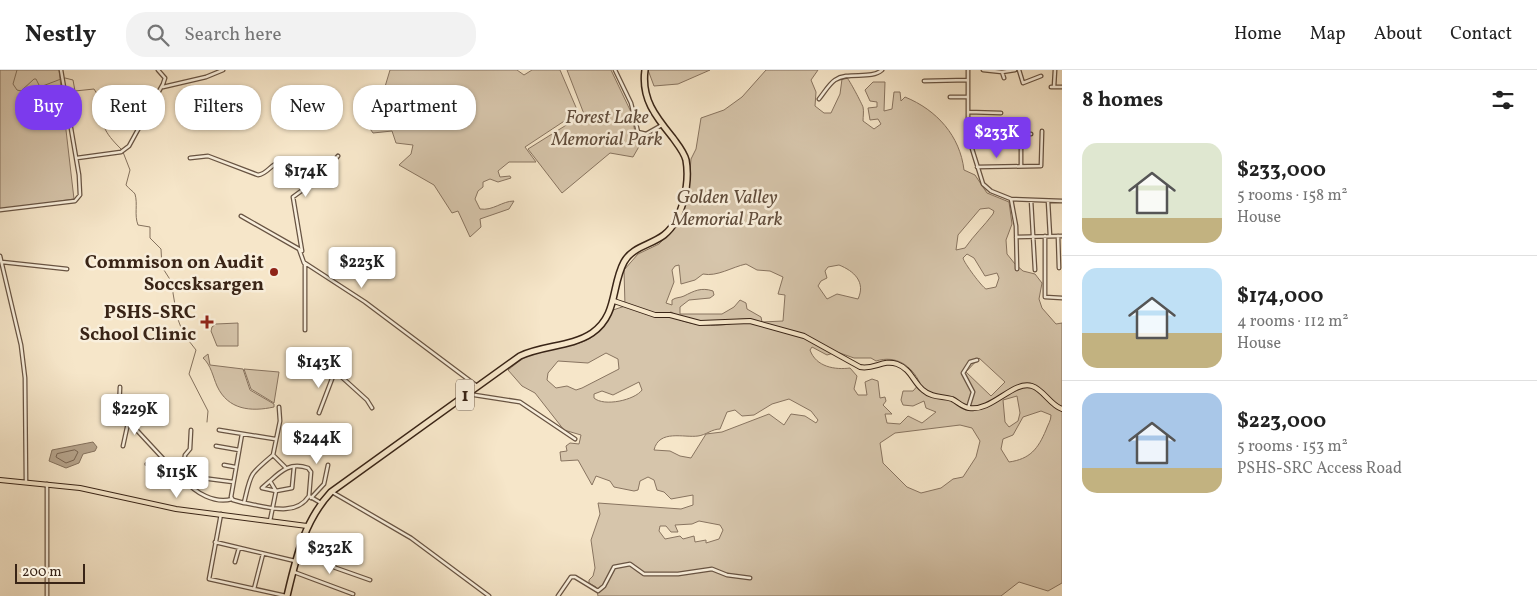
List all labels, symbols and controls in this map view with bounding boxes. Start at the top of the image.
search box [126,12,476,57]
text: Nestly [25,18,96,52]
icon: search [144,21,172,49]
text: Search here [184,22,282,48]
text: Home [1234,22,1282,47]
text: Map [1310,22,1346,47]
text: About [1374,22,1422,47]
text: Contact [1450,22,1512,47]
chip: Buy [15,85,82,130]
chip: Rent [92,85,165,130]
chip: Filters [175,85,261,130]
chip: New [271,85,343,130]
chip: Apartment [353,85,476,130]
text: 8 homes [1082,86,1163,115]
icon: filters [1489,86,1517,114]
park label: Forest Lake Memorial Park [550,105,663,153]
pin: $233K [962,116,1032,159]
text: $233K [975,122,1019,144]
pin: $174K [271,156,341,198]
text: $233,000 [1237,156,1326,185]
text: $174K [284,161,328,183]
icon: home [1122,163,1182,223]
park label: Golden Valley Memorial Park [670,185,783,233]
text: 5 rooms · 158 m² [1237,185,1347,207]
text: House [1237,207,1281,229]
pin: $223K [327,246,397,289]
place label: Commison on Audit Soccsksargen [85,250,264,298]
text: $223K [339,252,385,274]
marker: Commison on Audit Soccsksargen [268,266,280,278]
text: $174,000 [1237,282,1324,311]
icon: home [1122,288,1182,348]
place label: PSHS-SRC School Clinic [80,300,196,348]
text: 4 rooms · 112 m² [1237,311,1348,333]
marker: PSHS-SRC School Clinic [200,315,214,329]
text: House [1237,333,1281,355]
pin: $143K [284,346,354,389]
text: $143K [297,352,341,374]
road number: 1 [456,380,474,410]
pin: $229K [100,394,170,436]
text: $229K [112,399,158,421]
text: $223,000 [1237,407,1326,436]
icon: home [1122,413,1182,473]
pin: $244K [282,422,352,465]
text: $244K [293,428,341,450]
text: 5 rooms · 153 m² [1237,436,1348,458]
pin: $115K [142,456,212,499]
text: PSHS-SRC Access Road [1237,458,1402,480]
text: $115K [156,462,198,484]
pin: $232K [295,532,365,575]
text: $232K [307,538,353,560]
scale bar [15,561,85,584]
text: 200 m [22,563,62,582]

